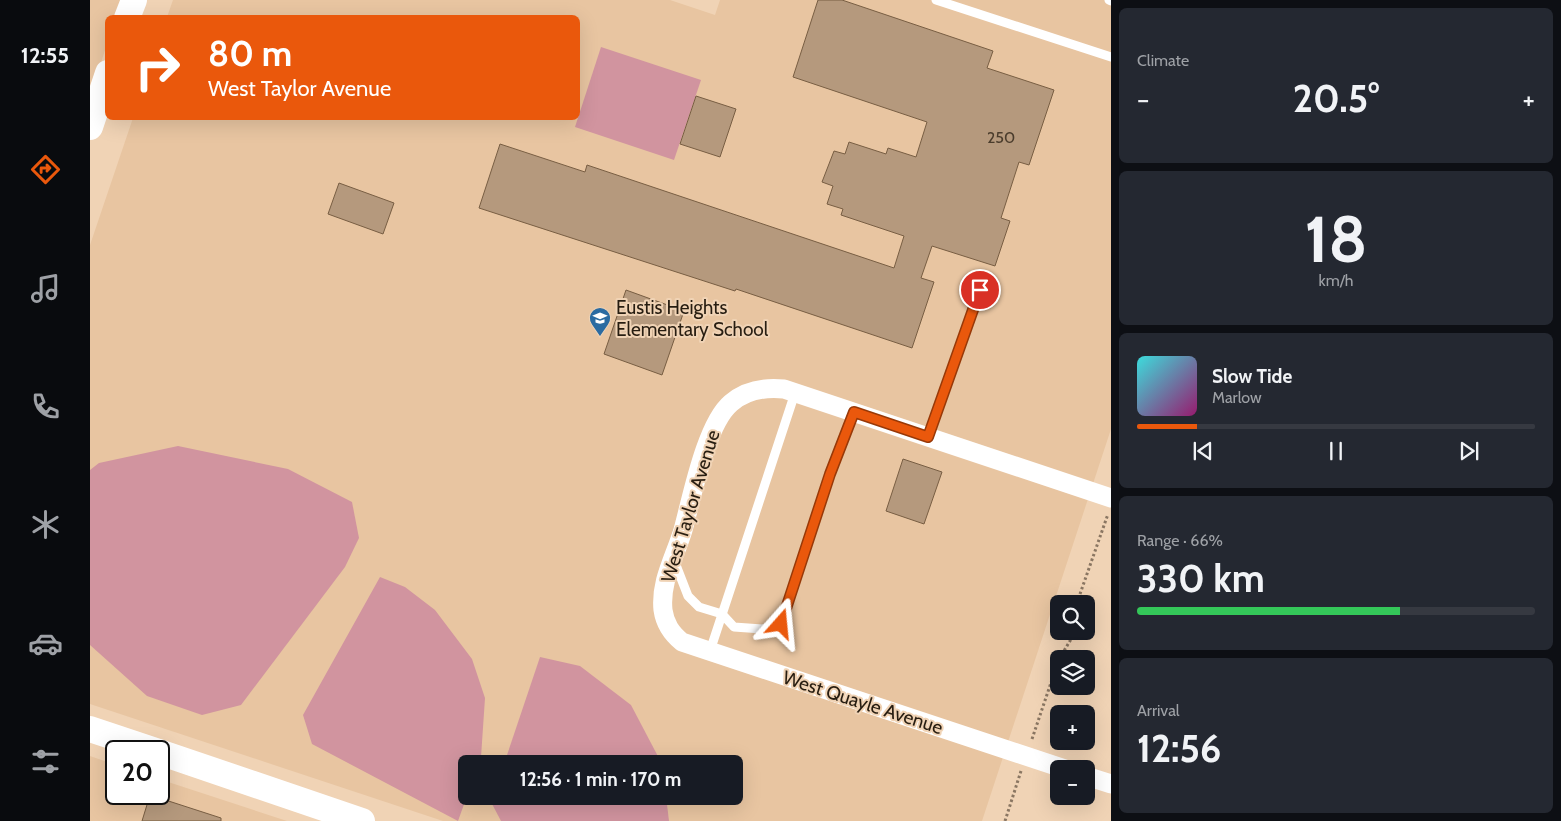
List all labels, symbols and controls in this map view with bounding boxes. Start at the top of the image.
text: 80 m [208,32,292,75]
icon: right [125,35,190,100]
text: 12:55 [21,42,69,69]
text: Climate [1137,51,1189,70]
text: West Taylor Avenue [208,75,391,102]
text: 20.5° [1293,75,1379,122]
text: − [1137,82,1149,116]
text: + [1523,82,1535,116]
house number: 250 [987,128,1015,147]
icon: directions [28,152,63,187]
text: 18 [1304,199,1368,278]
pin [959,269,1001,311]
icon: music [28,271,63,306]
text: km/h [1318,271,1354,290]
icon: arrive [966,276,994,304]
place label: Eustis Heights Elementary School [616,296,769,341]
school or university icon: Eustis Heights Elementary School [588,306,612,337]
text: Slow Tide [1212,365,1292,388]
text: Marlow [1212,388,1262,407]
icon: phone [28,389,63,424]
street label: West Taylor Avenue [656,427,725,585]
icon: previous [1189,437,1217,465]
icon: pause [1322,437,1350,465]
icon: next [1455,437,1483,465]
icon: climate [28,507,63,542]
text: Range · 66% [1137,531,1223,550]
text: 330 km [1137,555,1265,602]
map controls [1050,595,1095,805]
button: search [1050,595,1095,640]
position arrow [754,597,806,649]
icon: car [28,626,63,661]
button: layers [1050,650,1095,695]
street label: West Quayle Avenue [780,666,946,739]
text: Arrival [1137,701,1180,720]
button: + [1050,705,1095,750]
text: 12:56 [1137,725,1221,772]
speed limit sign: 20 [105,740,170,805]
icon: filters [28,744,63,779]
button: − [1050,760,1095,805]
text: 12:56 · 1 min · 170 m [520,768,681,791]

